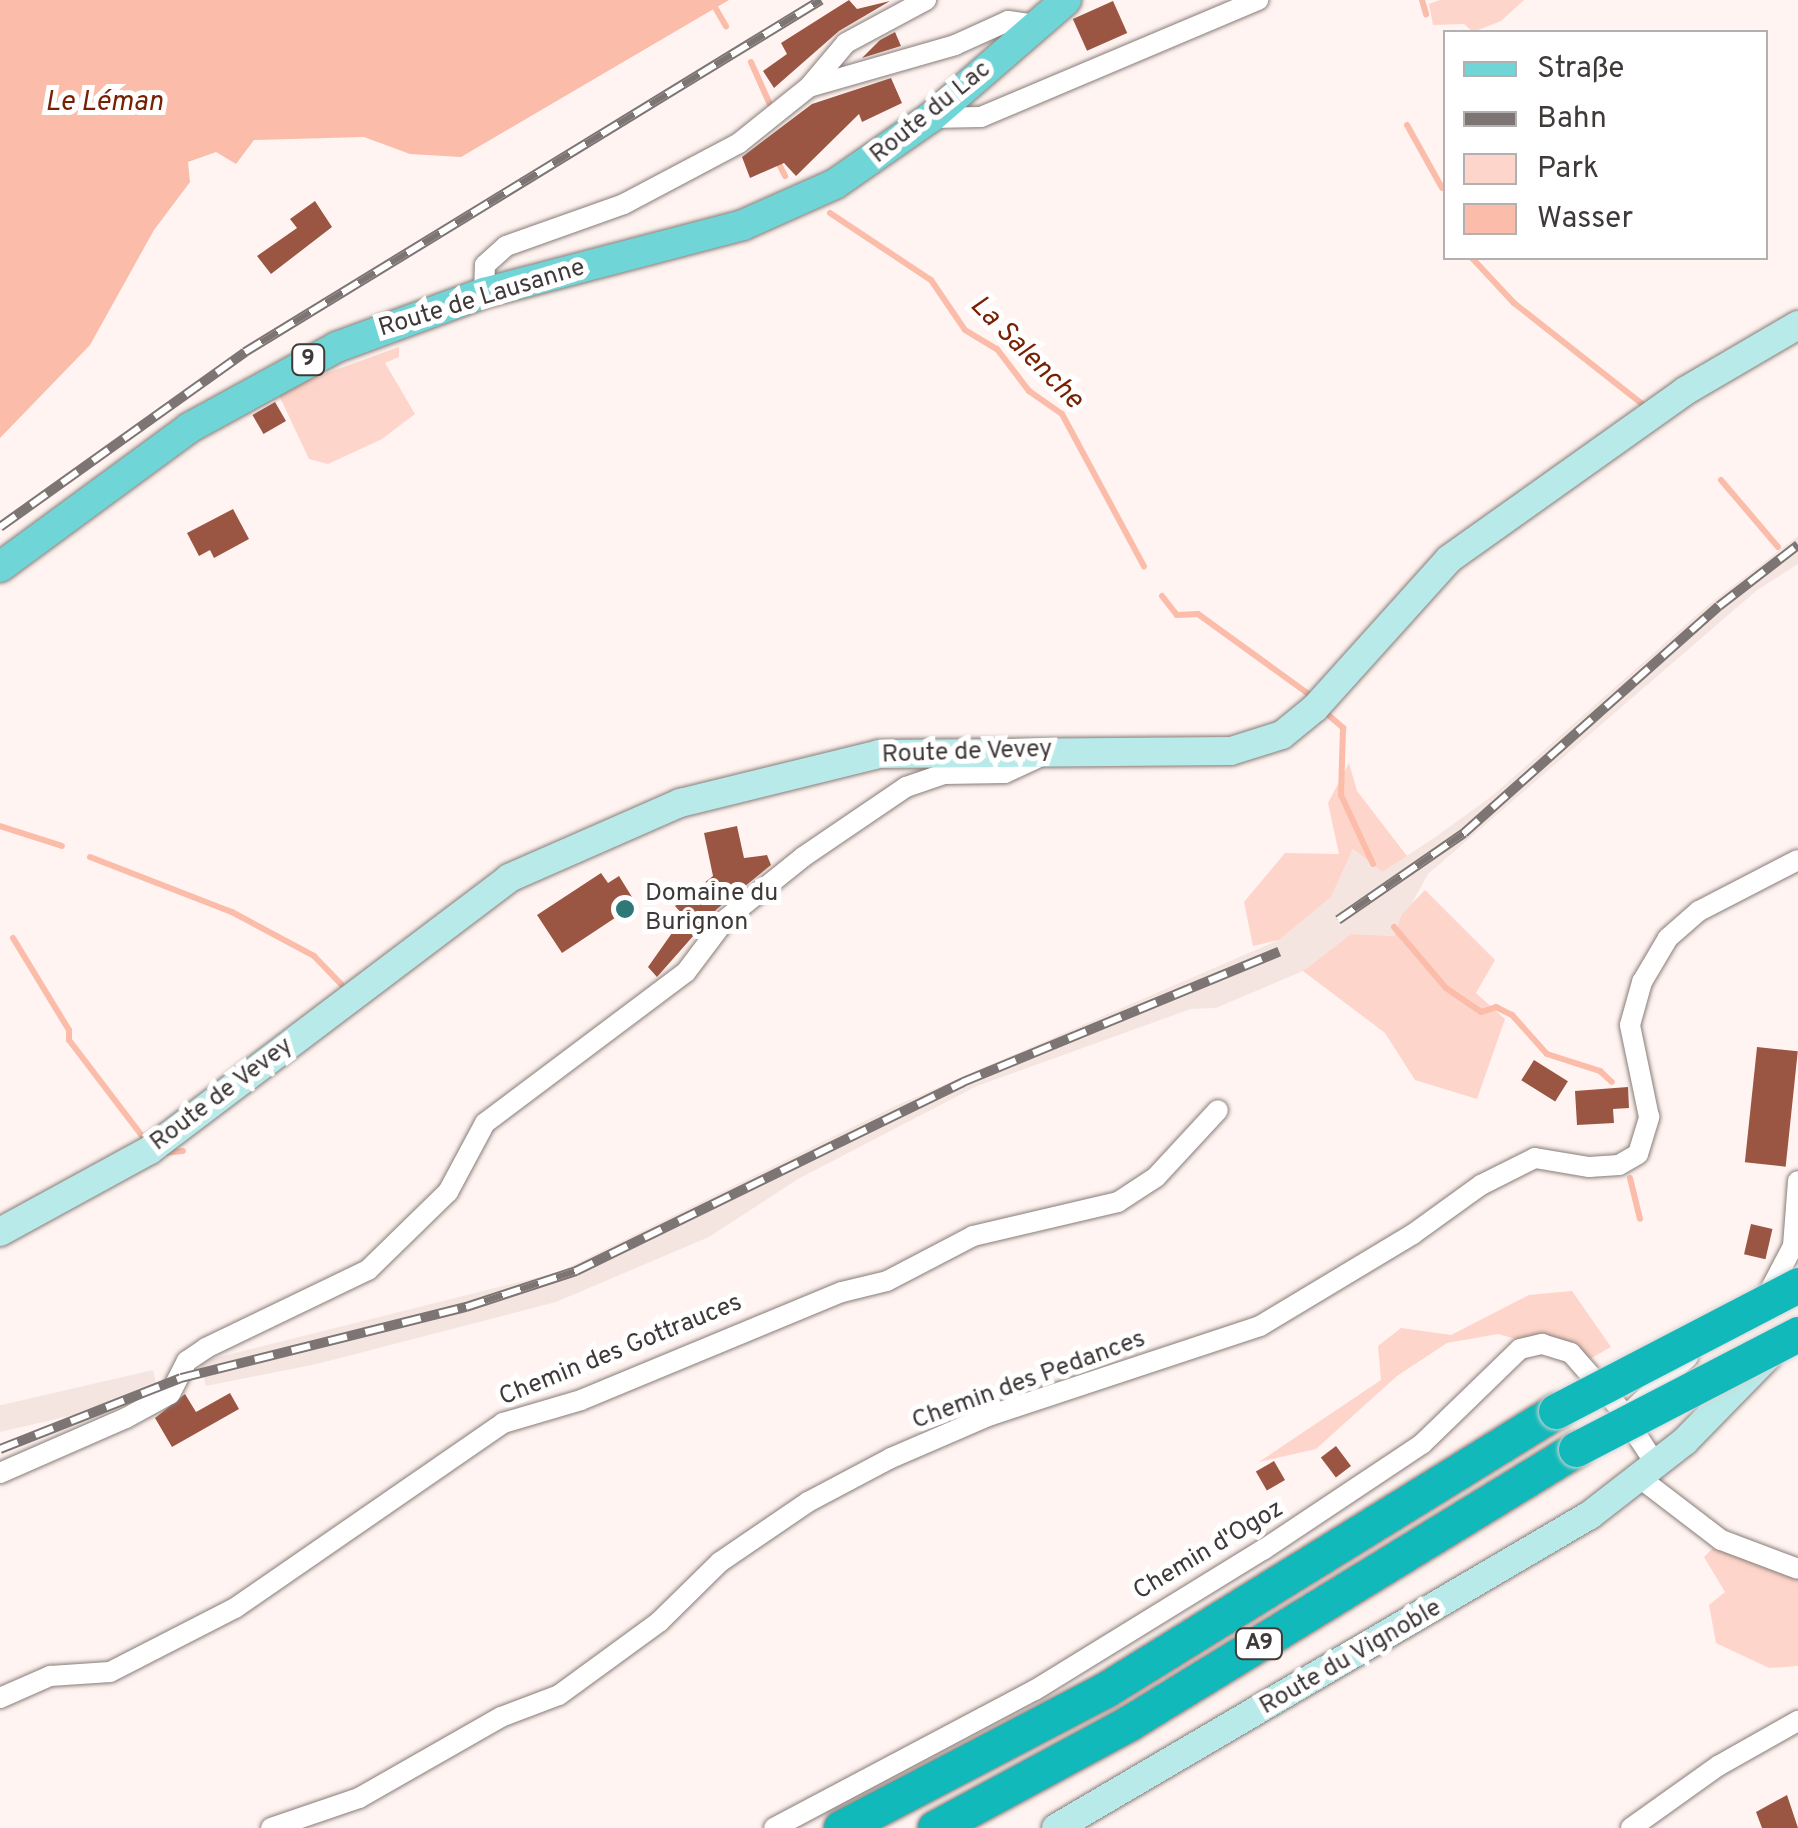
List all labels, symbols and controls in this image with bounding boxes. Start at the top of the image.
legend [1443,30,1768,260]
text: Straße [1537,51,1624,88]
street label: Route du Lac [865,55,997,171]
water label: Le Léman [45,86,163,120]
text: Bahn [1537,101,1607,138]
text: Park [1537,151,1599,188]
text: Wasser [1537,201,1633,238]
street label: Route de Lausanne [375,253,589,345]
water label: La Salenche [962,289,1090,417]
road number: 9 [290,343,326,377]
street label: Route de Vevey [881,735,1053,771]
place label: Domaine du Burignon [645,880,778,939]
marker: Domaine du Burignon [614,898,636,920]
street label: Route de Vevey [144,1031,300,1159]
street label: Chemin des Gottrauces [495,1289,747,1413]
street label: Chemin des Pedances [908,1325,1150,1437]
street label: Chemin d'Ogoz [1129,1494,1289,1608]
street label: Route du Vignoble [1254,1594,1448,1722]
road number: A9 [1234,1627,1284,1661]

